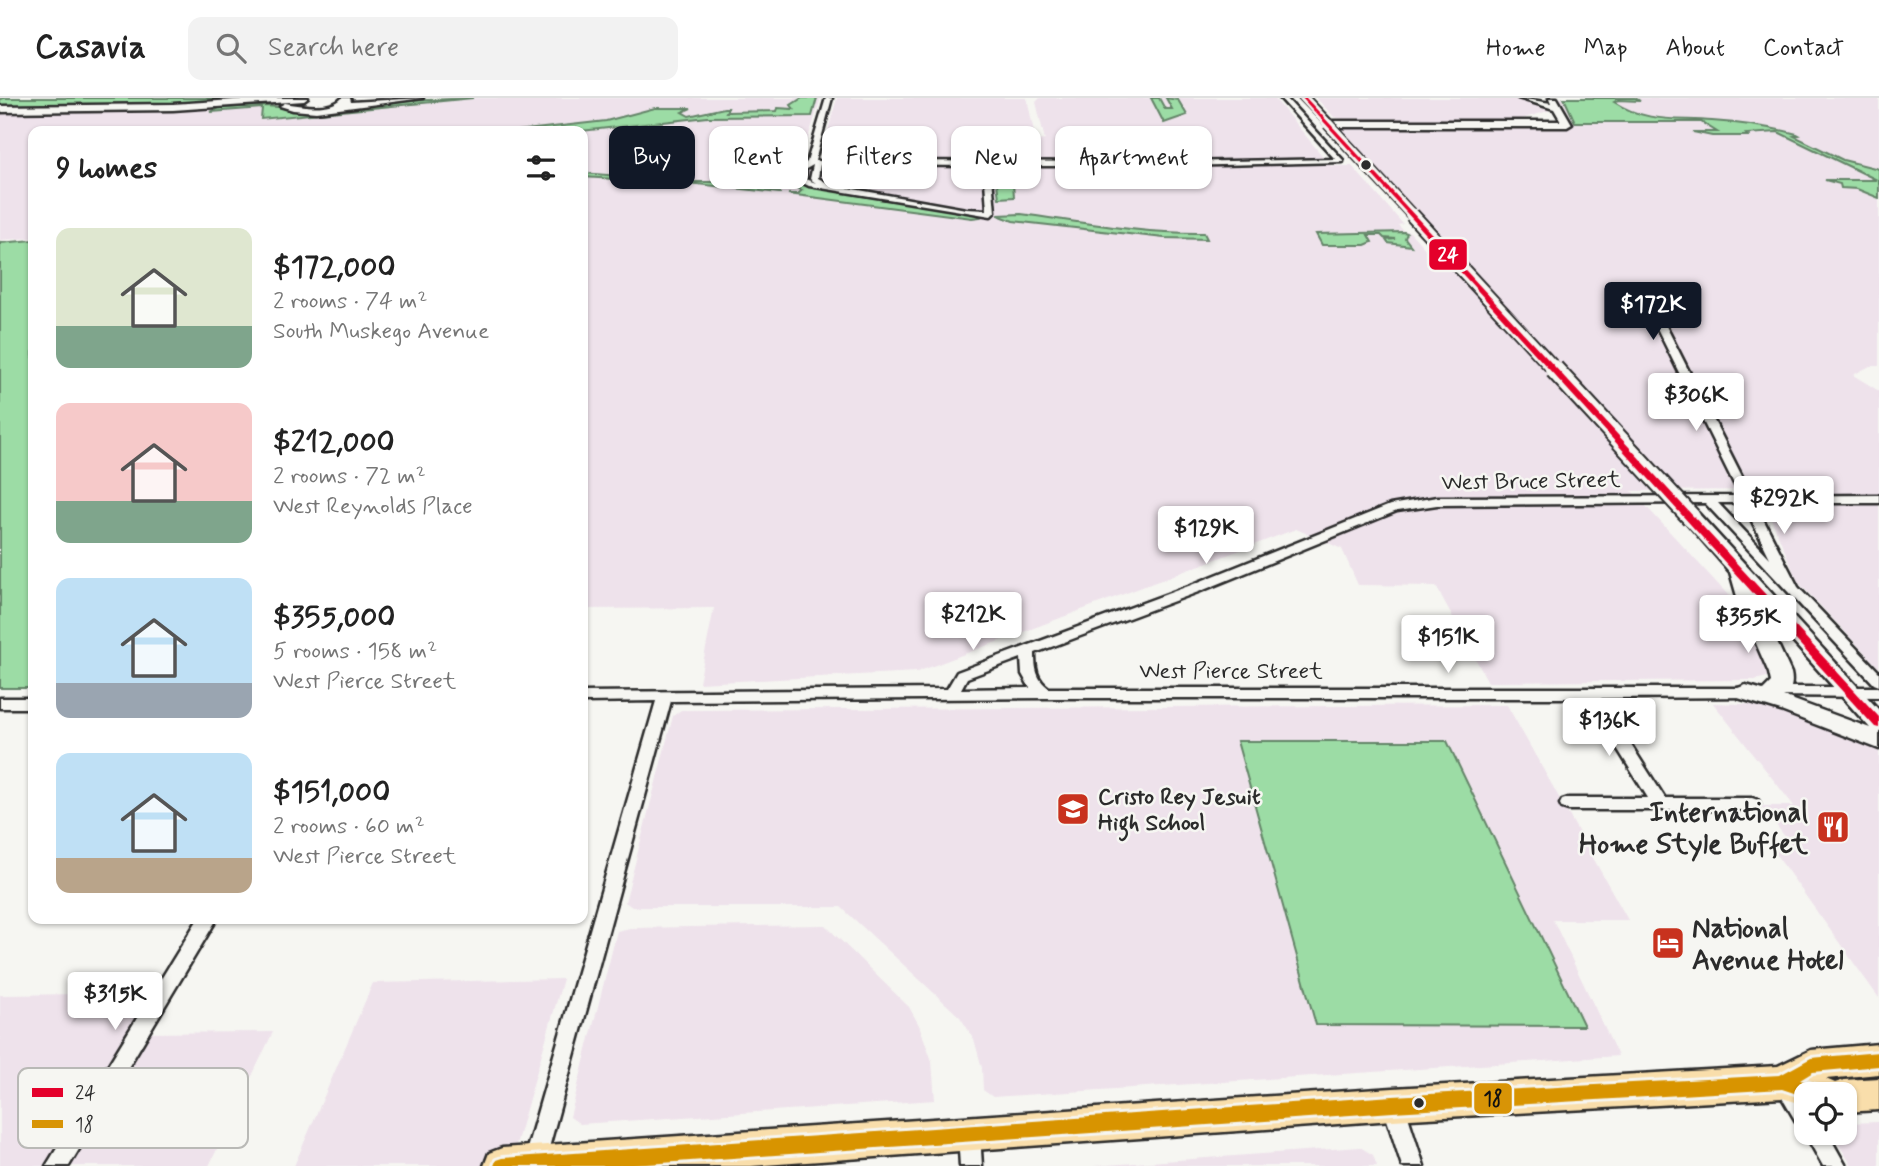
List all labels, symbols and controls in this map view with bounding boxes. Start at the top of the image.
search box [188,17,678,80]
text: Casavia [35,26,146,70]
icon: search [212,29,250,67]
text: Search here [268,31,399,65]
text: Home [1486,33,1546,64]
text: Map [1584,33,1628,64]
text: About [1666,33,1725,64]
text: Contact [1763,33,1844,64]
chip: Buy [609,126,695,189]
chip: Rent [709,126,808,189]
chip: Filters [822,126,937,189]
chip: New [951,126,1041,189]
chip: Apartment [1055,126,1212,189]
text: 9 homes [56,149,157,188]
icon: filters [522,149,560,187]
unlabelled marker [1359,158,1373,172]
line badge: 24 [1428,238,1468,271]
text: 24 [1438,243,1459,268]
text: $172,000 [273,248,396,287]
icon: home [112,256,196,340]
pin: $172K [1604,282,1702,342]
text: 2 rooms · 74 m² [273,287,428,317]
text: $172K [1620,290,1686,320]
text: South Muskego Avenue [273,317,489,347]
pin: $306K [1647,374,1745,433]
text: $306K [1664,381,1728,411]
text: $212,000 [273,423,395,462]
icon: home [112,431,196,515]
text: 2 rooms · 72 m² [273,462,426,492]
street label: West Bruce Street [1441,465,1621,499]
pin: $292K [1735,476,1833,536]
text: $292K [1750,484,1818,514]
text: West Reynolds Place [273,492,473,522]
pin: $129K [1157,506,1255,566]
text: $129K [1174,514,1238,544]
pin: $212K [924,592,1022,652]
pin: $355K [1699,596,1797,655]
text: $355,000 [273,598,395,637]
text: $212K [941,600,1005,630]
text: $355K [1715,603,1781,633]
icon: home [112,606,196,690]
pin: $151K [1399,616,1497,675]
text: $151K [1417,623,1479,653]
text: 5 rooms · 158 m² [273,637,437,667]
street label: West Pierce Street [1139,657,1323,687]
text: West Pierce Street [273,667,456,697]
pin: $136K [1560,698,1658,758]
text: $136K [1579,706,1639,736]
text: $151,000 [273,773,390,812]
icon: home [112,781,196,865]
place label: Cristo Rey Jesuit High School [1098,783,1261,842]
school or university icon: Cristo Rey Jesuit High School [1054,790,1092,828]
place label: International Home Style Buffet [1579,795,1809,864]
restaurant icon: International Home Style Buffet [1814,808,1852,846]
text: 2 rooms · 60 m² [273,812,425,842]
text: West Pierce Street [273,842,456,872]
place label: National Avenue Hotel [1692,911,1844,980]
hotel icon: National Avenue Hotel [1649,924,1687,962]
pin: $315K [66,972,164,1032]
text: $315K [84,980,146,1010]
legend [18,1068,248,1148]
text: 24 [75,1081,96,1106]
line badge: 18 [1473,1082,1513,1115]
map controls [1794,1082,1857,1145]
button: locate [1794,1082,1857,1145]
text: 18 [1484,1087,1502,1112]
unlabelled marker [1412,1096,1426,1110]
text: 18 [75,1113,94,1138]

